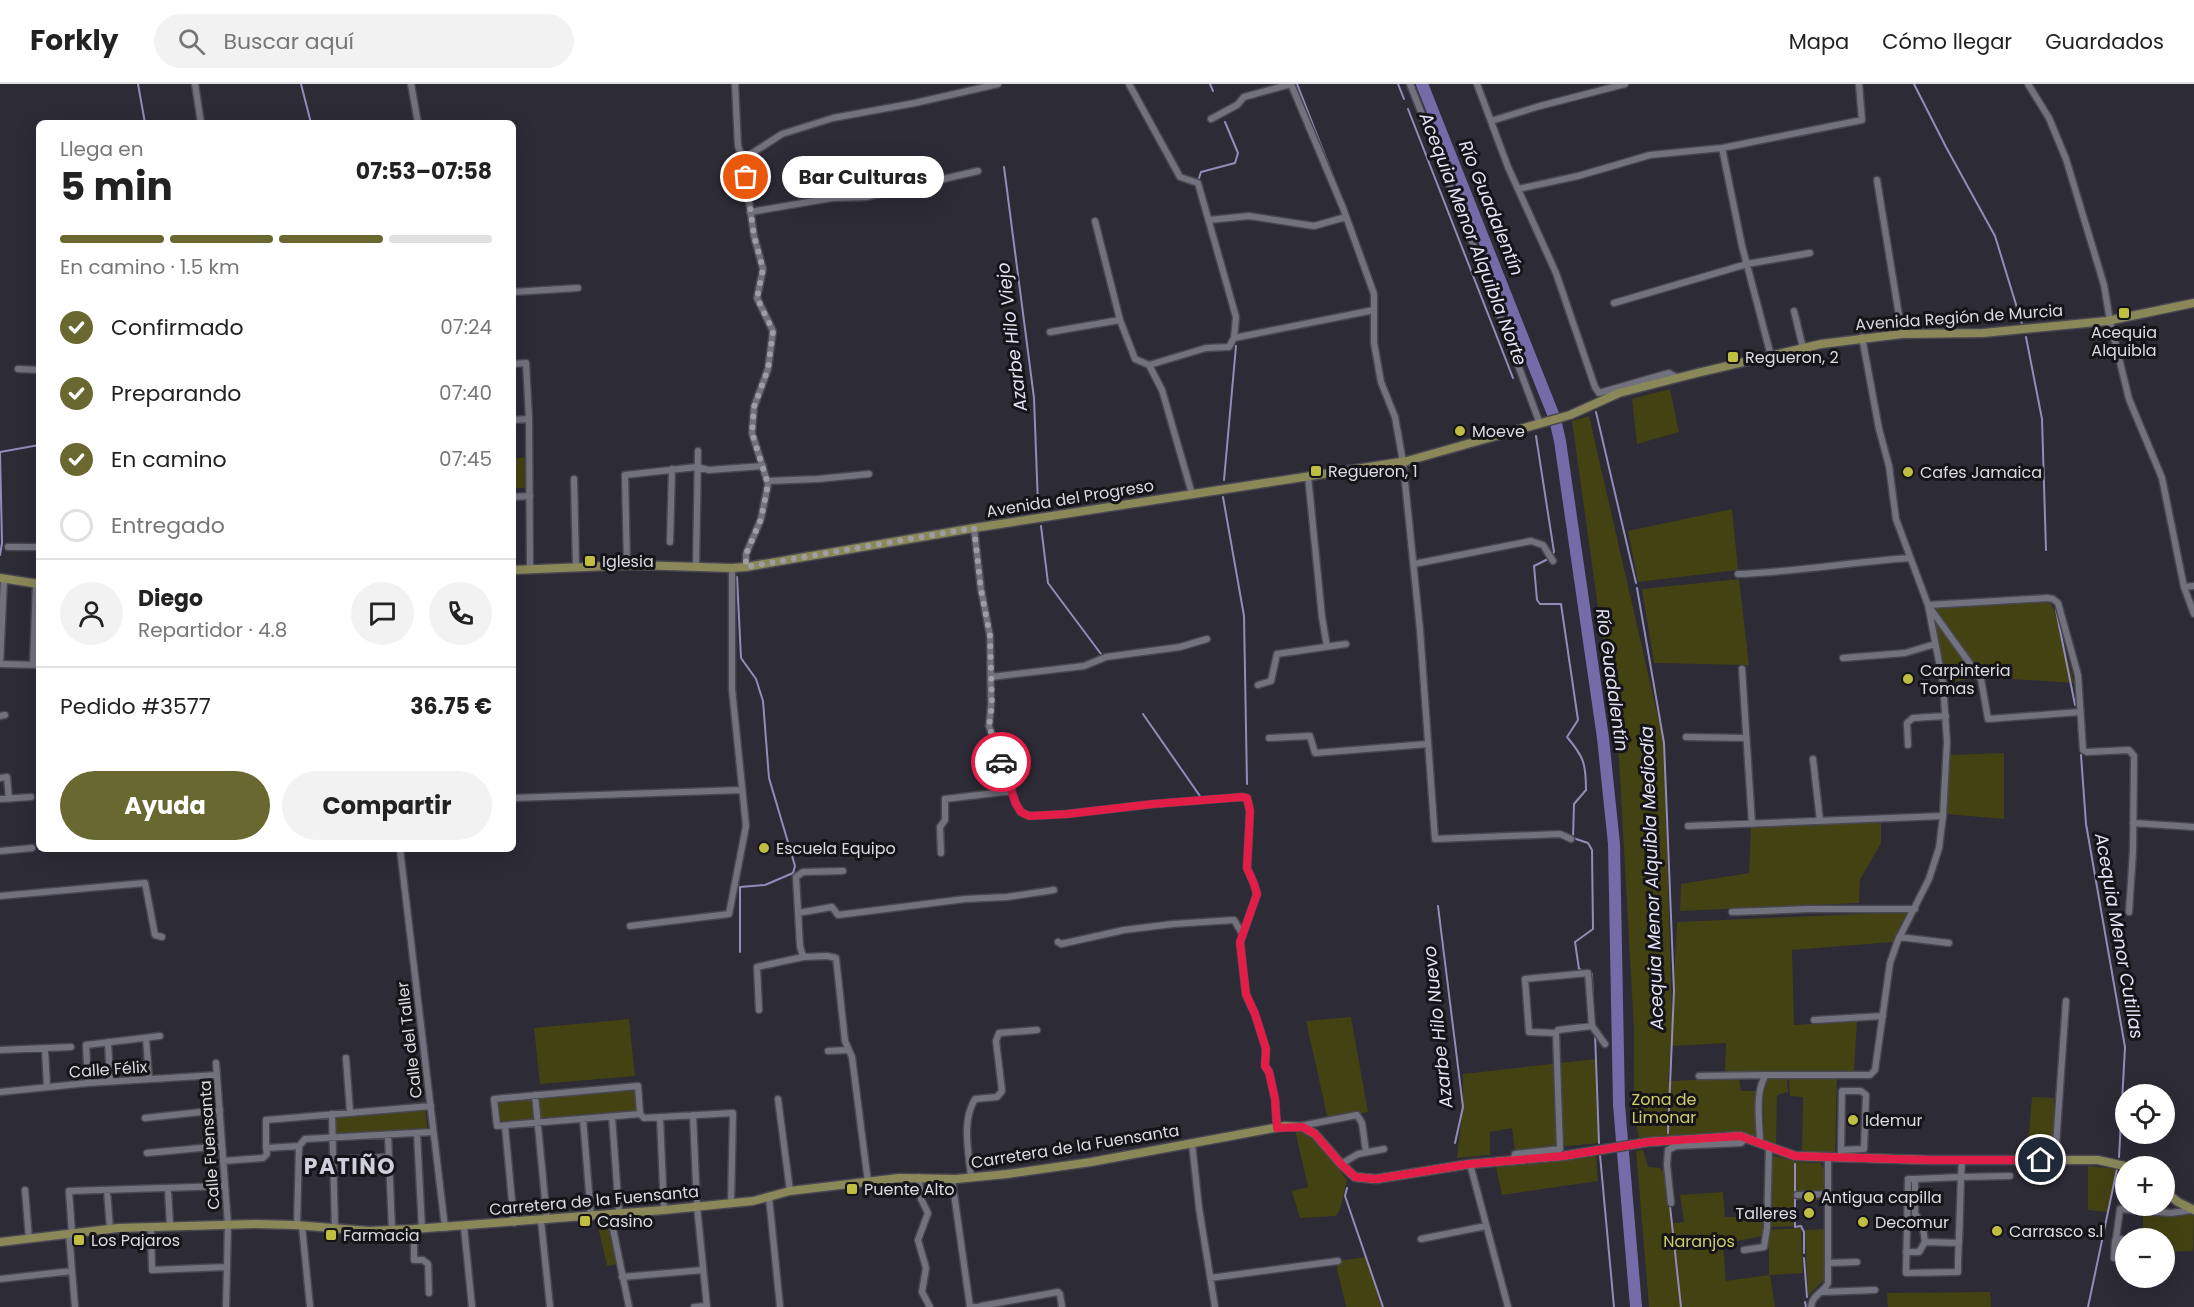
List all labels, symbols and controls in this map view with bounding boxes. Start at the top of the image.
search box [154,14,574,68]
text: Forkly [30,21,118,60]
icon: search [175,25,208,58]
text: Buscar aquí [223,26,354,57]
text: Mapa [1789,27,1849,56]
text: Cómo llegar [1882,27,2012,56]
text: Guardados [2045,27,2164,56]
water label: Acequia Menor Alquibla Norte [1413,108,1533,369]
text: Llega en [60,135,144,163]
water label: Río Guadalentín [1453,136,1530,279]
pin [720,151,771,202]
text: 07:53–07:58 [356,156,492,187]
callout: Bar Culturas [782,156,944,198]
text: 5 min [60,159,173,214]
icon: bag [729,160,762,193]
text: Bar Culturas [798,163,928,191]
text: En camino · 1.5 km [60,253,240,281]
water label: Azarbe Hilo Viejo [990,261,1033,414]
street label: Avenida Región de Murcia [1854,299,2064,336]
marker: Acequia Alquibla [2117,306,2131,320]
icon: check [60,311,93,344]
text: Confirmado [111,312,244,343]
text: 07:24 [440,313,492,341]
place label: Acequia Alquibla [2091,321,2157,362]
place label: Regueron, 2 [1745,346,1839,369]
marker: Regueron, 2 [1726,350,1740,364]
icon: check [60,377,93,410]
text: Preparando [111,378,241,409]
text: 07:40 [439,379,492,407]
place label: Moeve [1472,420,1525,443]
marker: Moeve [1453,424,1467,438]
icon: check [60,443,93,476]
text: En camino [111,444,227,475]
text: 07:45 [439,445,492,473]
place label: Regueron, 1 [1328,460,1418,483]
place label: Cafes Jamaica [1920,461,2042,484]
marker: Regueron, 1 [1309,464,1323,478]
marker: Cafes Jamaica [1901,465,1915,479]
street label: Avenida del Progreso [985,474,1156,523]
text: Entregado [111,510,225,541]
place label: Iglesia [602,550,654,573]
marker: Iglesia [583,554,597,568]
button: person [60,582,123,645]
button: chat [351,582,414,645]
button: phone [429,582,492,645]
text: Diego [138,583,203,614]
water label: Río Guadalentín [1590,607,1635,753]
text: Repartidor · 4.8 [138,616,287,644]
place label: Carpinteria Tomas [1920,659,2011,700]
marker: Carpinteria Tomas [1901,672,1915,686]
text: Pedido #3577 [60,691,211,722]
text: 36.75 € [410,691,492,722]
water label: Acequia Menor Alquibla Mediodía [1634,726,1669,1031]
courier [971,732,1031,792]
icon: car [985,746,1018,779]
button: Ayuda [60,771,270,840]
button: Compartir [282,771,492,840]
water label: Acequia Menor Cutillas [2089,830,2150,1041]
place label: Escuela Equipo [776,837,896,860]
marker: Escuela Equipo [757,841,771,855]
water label: Azarbe Hilo Nuevo [1417,945,1459,1110]
street label: Calle del Taller [391,980,428,1100]
street label: Calle Félix [68,1055,148,1084]
street label: Calle Fuensanta [194,1079,225,1210]
map controls [2115,1084,2175,1288]
button: locate [2115,1084,2175,1144]
park label: Zona de Limonar [1632,1088,1697,1129]
place label: Idemur [1865,1109,1922,1132]
marker: Idemur [1846,1113,1860,1127]
street label: Carretera de la Fuensanta [969,1119,1181,1174]
pin [2015,1134,2066,1185]
icon: home [2024,1143,2057,1176]
district label: PATIÑO [304,1151,396,1182]
button: + [2115,1156,2175,1216]
place label: Puente Alto [864,1178,954,1201]
street label: Carretera de la Fuensanta [488,1180,700,1221]
marker: Puente Alto [845,1182,859,1196]
place label: Antigua capilla [1821,1186,1942,1209]
marker: Antigua capilla [1802,1190,1816,1204]
place label: Talleres [1735,1202,1797,1225]
marker: Talleres [1802,1206,1816,1220]
place label: Casino [597,1210,653,1233]
place label: Decomur [1875,1211,1949,1234]
marker: Casino [578,1214,592,1228]
marker: Decomur [1856,1215,1870,1229]
place label: Carrasco s.l [2009,1220,2103,1243]
place label: Farmacia [343,1224,420,1247]
marker: Carrasco s.l [1990,1224,2004,1238]
marker: Farmacia [324,1228,338,1242]
button: − [2115,1228,2175,1288]
place label: Los Pajaros [91,1229,180,1252]
park label: Naranjos [1663,1230,1735,1253]
marker: Los Pajaros [72,1233,86,1247]

